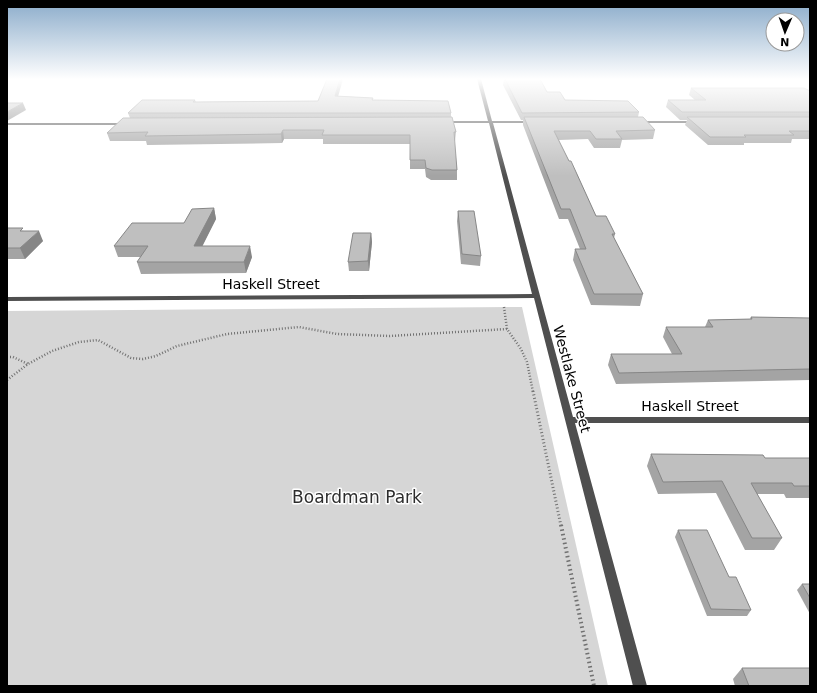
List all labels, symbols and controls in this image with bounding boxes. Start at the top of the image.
north arrow [765,12,805,52]
text: N [780,35,790,48]
street label: Haskell Street [222,276,320,292]
street label: Westlake Street [550,324,594,435]
street label: Haskell Street [641,398,739,414]
park label: Boardman Park [292,487,422,507]

